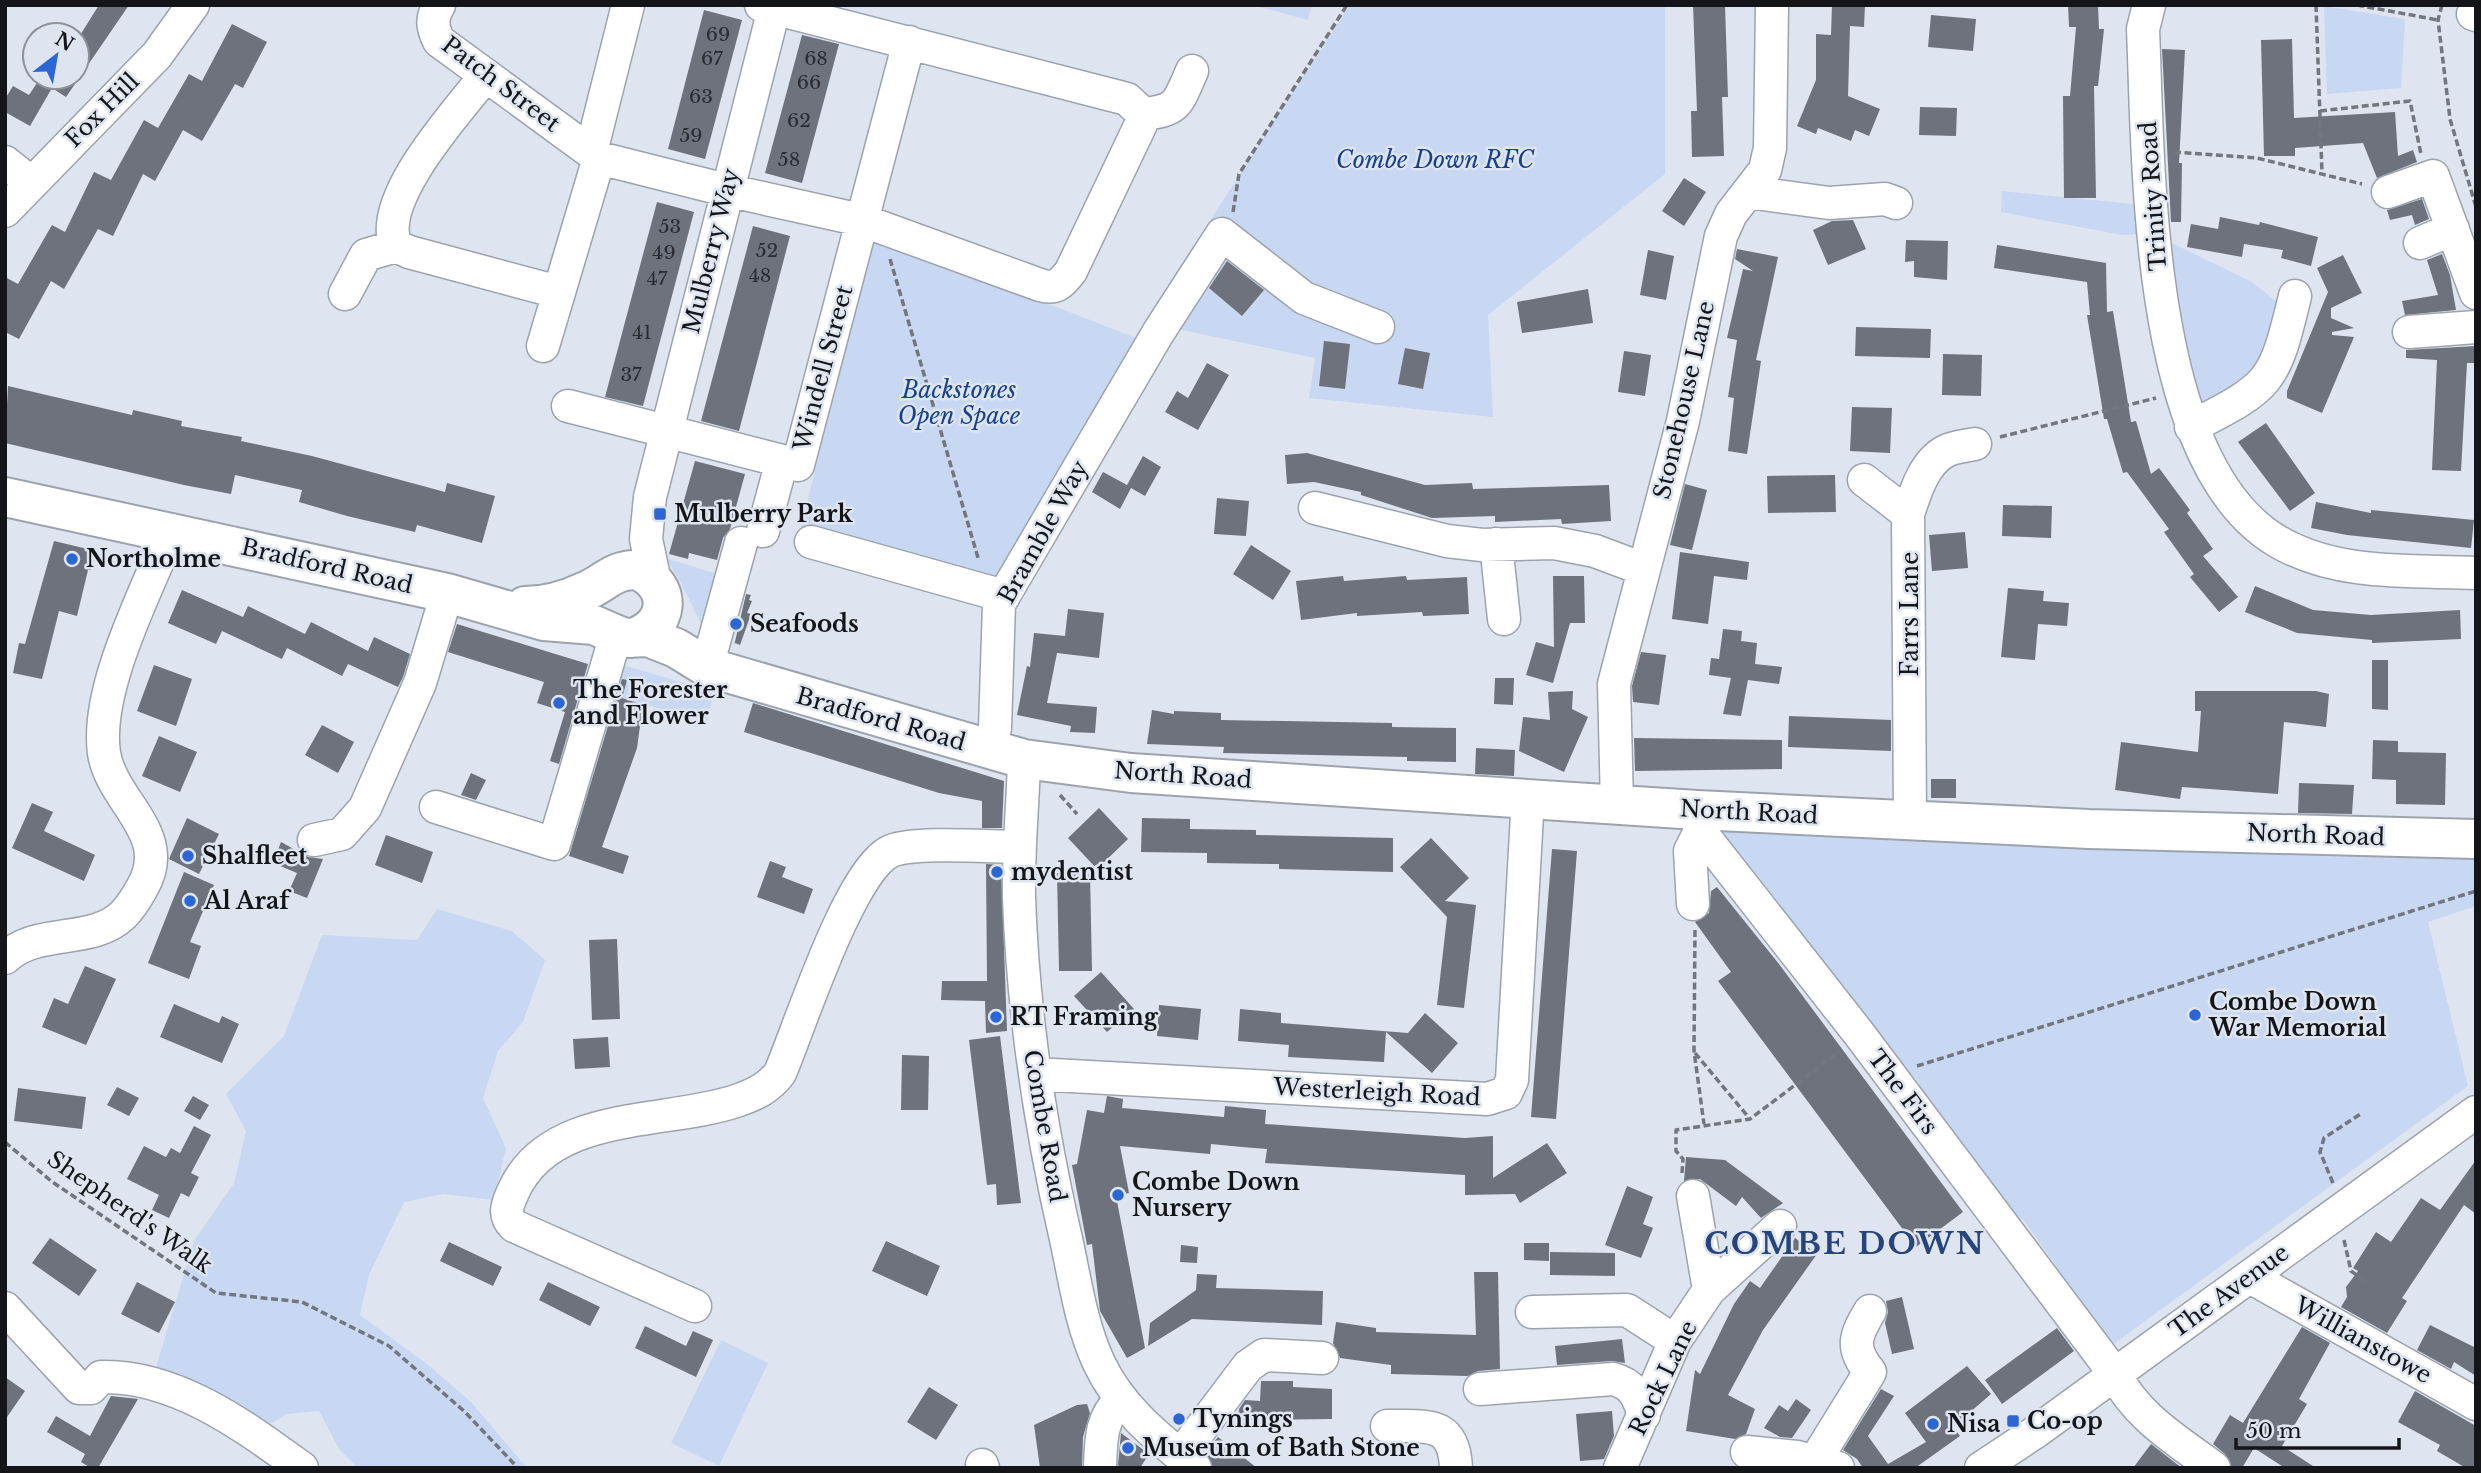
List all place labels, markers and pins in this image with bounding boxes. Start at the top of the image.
place label: Mulberry Park [674,500,853,528]
marker: Mulberry Park [652,506,668,522]
place label: Northolme [86,545,221,573]
marker: Northolme [64,551,80,567]
place label: Seafoods [750,610,859,638]
marker: Seafoods [728,616,744,632]
place label: The Forester and Flower [573,676,728,730]
marker: The Forester and Flower [551,695,567,711]
place label: Shalfleet [202,842,307,870]
marker: Shalfleet [180,848,196,864]
place label: mydentist [1011,858,1133,886]
marker: mydentist [989,864,1005,880]
place label: Al Araf [203,887,292,915]
marker: Al Araf [182,893,198,909]
place label: Combe Down War Memorial [2208,988,2387,1042]
place label: RT Framing [1010,1003,1159,1031]
marker: Combe Down War Memorial [2187,1007,2203,1023]
marker: RT Framing [988,1009,1004,1025]
place label: Combe Down Nursery [1132,1168,1300,1222]
marker: Combe Down Nursery [1110,1187,1126,1203]
place label: Tynings [1193,1405,1293,1433]
place label: Co-op [2027,1407,2103,1435]
place label: Nisa [1947,1410,2001,1438]
marker: Tynings [1171,1411,1187,1427]
marker: Co-op [2005,1413,2021,1429]
marker: Nisa [1925,1416,1941,1432]
place label: Museum of Bath Stone [1142,1434,1420,1462]
marker: Museum of Bath Stone [1120,1440,1136,1456]

